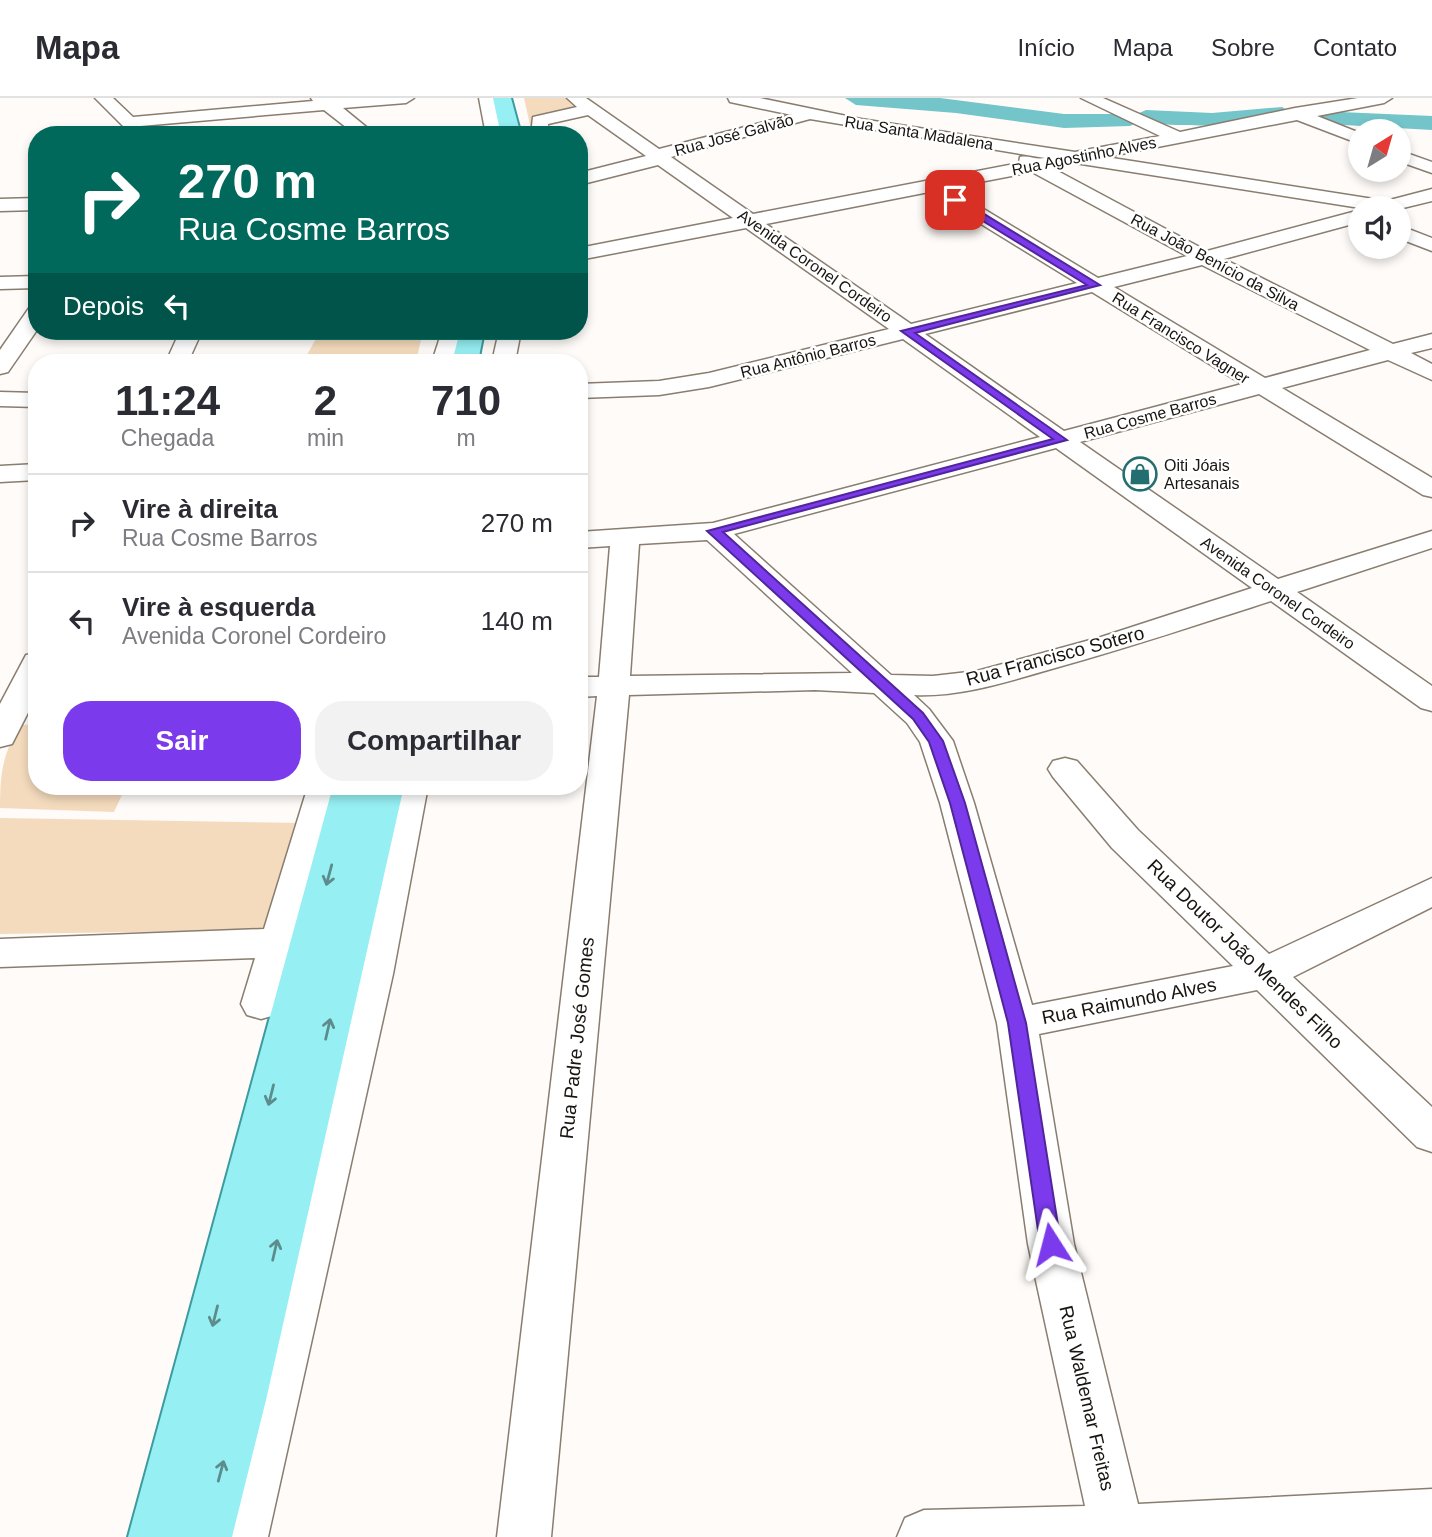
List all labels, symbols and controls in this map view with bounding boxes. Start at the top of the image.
text: Mapa [35,29,119,66]
text: Início [1017,34,1075,61]
text: Mapa [1113,34,1173,61]
text: Sobre [1211,34,1275,61]
text: Contato [1313,34,1397,61]
street label: Rua José Galvão [673,111,796,159]
street label: Rua Santa Madalena [843,113,995,153]
north arrow [1348,119,1410,182]
map controls [1348,119,1411,259]
street label: Rua Agostinho Alves [1010,134,1158,178]
icon: right [63,154,154,245]
text: 270 m [178,154,317,208]
pin [925,170,985,230]
icon: arrive [936,181,974,219]
button: sound [1348,196,1411,259]
street label: Avenida Coronel Cordeiro [735,206,895,326]
street label: Rua João Benício da Silva [1128,210,1302,314]
text: Rua Cosme Barros [178,211,450,247]
icon: left [158,287,196,325]
street label: Rua Francisco Vagner [1109,289,1253,387]
text: Depois [63,291,144,321]
street label: Rua Antônio Barros [739,331,877,381]
text: 11:24 [115,377,220,424]
text: 2 [314,377,337,424]
text: 710 [431,377,501,424]
street label: Rua Cosme Barros [1082,390,1218,442]
text: Chegada [121,425,214,451]
text: min [307,425,344,451]
text: m [456,425,476,451]
shop icon: Oiti Jóais Artesanais [1121,455,1159,493]
place label: Oiti Jóais Artesanais [1164,457,1240,492]
text: Vire à direita [122,494,278,524]
icon: right [63,504,101,542]
text: 270 m [481,508,553,538]
text: Rua Cosme Barros [122,525,318,551]
street label: Avenida Coronel Cordeiro [1198,533,1358,653]
text: Vire à esquerda [122,592,315,622]
icon: left [63,602,101,640]
text: 140 m [481,606,553,636]
street label: Rua Francisco Sotero [964,622,1146,690]
text: Avenida Coronel Cordeiro [122,623,386,649]
button: Sair [63,701,301,781]
button: Compartilhar [315,701,553,781]
street label: Rua Doutor João Mendes Filho [1143,855,1347,1053]
one-way arrow [321,864,334,886]
street label: Rua Padre José Gomes [556,936,598,1140]
street label: Rua Raimundo Alves [1040,974,1218,1028]
one-way arrow [322,1018,335,1041]
one-way arrow [264,1084,277,1106]
position arrow [1014,1207,1088,1281]
one-way arrow [269,1239,282,1262]
street label: Rua Waldemar Freitas [1055,1303,1119,1493]
one-way arrow [208,1304,221,1327]
one-way arrow [215,1460,228,1483]

